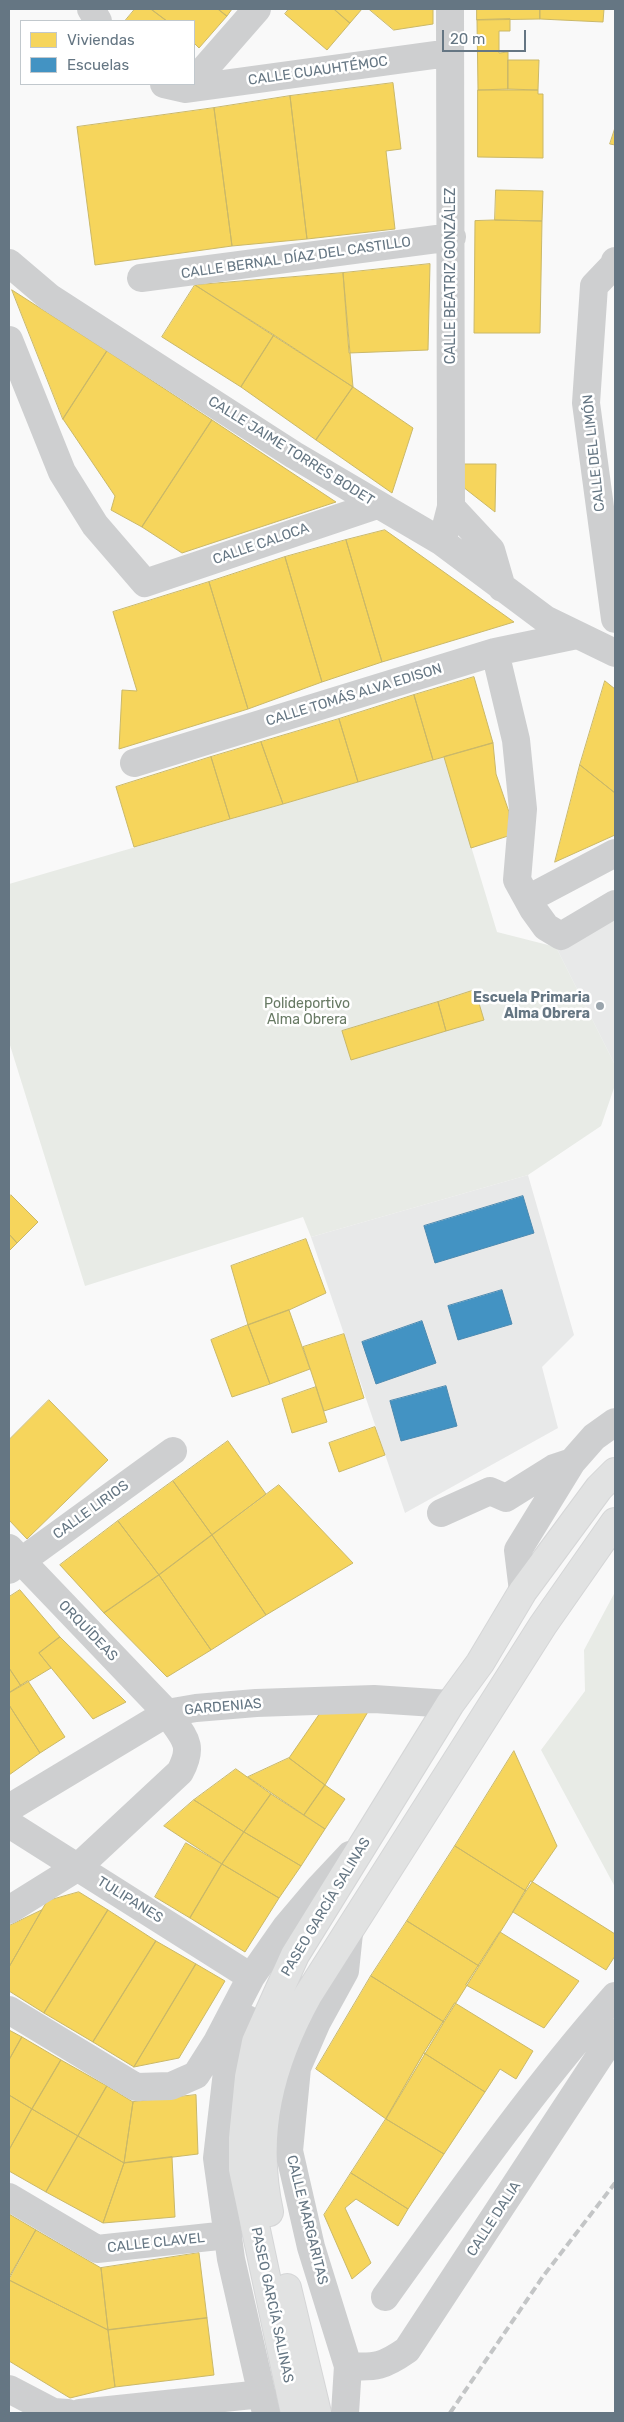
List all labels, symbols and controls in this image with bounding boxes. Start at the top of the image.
legend [20,20,195,85]
scale bar [444,20,528,52]
text: 20 m [450,30,485,48]
text: Viviendas [67,31,135,49]
street label: CALLE CUAUHTÉMOC [247,53,389,89]
text: Escuelas [67,56,129,74]
street label: CALLE BEATRIZ GONZÁLEZ [443,188,459,364]
street label: CALLE BERNAL DÍAZ DEL CASTILLO [180,234,412,282]
street label: CALLE JAIME TORRES BODET [205,393,377,509]
street label: CALLE DEL LIMÓN [579,394,609,512]
street label: CALLE CALOCA [211,520,311,568]
street label: CALLE TOMÁS ALVA EDISON [264,660,444,730]
place label: Escuela Primaria Alma Obrera [473,990,590,1022]
park label: Polideportivo Alma Obrera [264,996,350,1028]
marker: Escuela Primaria Alma Obrera [594,1000,606,1012]
street label: CALLE LIRIOS [50,1477,132,1543]
street label: ORQUÍDEAS [55,1597,121,1665]
street label: GARDENIAS [184,1695,262,1719]
street label: PASEO GARCÍA SALINAS [278,1835,374,1979]
street label: TULIPANES [94,1873,166,1927]
street label: CALLE MARGARITAS [283,2154,331,2286]
street label: CALLE DALIA [463,2178,525,2260]
street label: PASEO GARCÍA SALINAS [247,2226,297,2384]
street label: CALLE CLAVEL [107,2230,205,2256]

